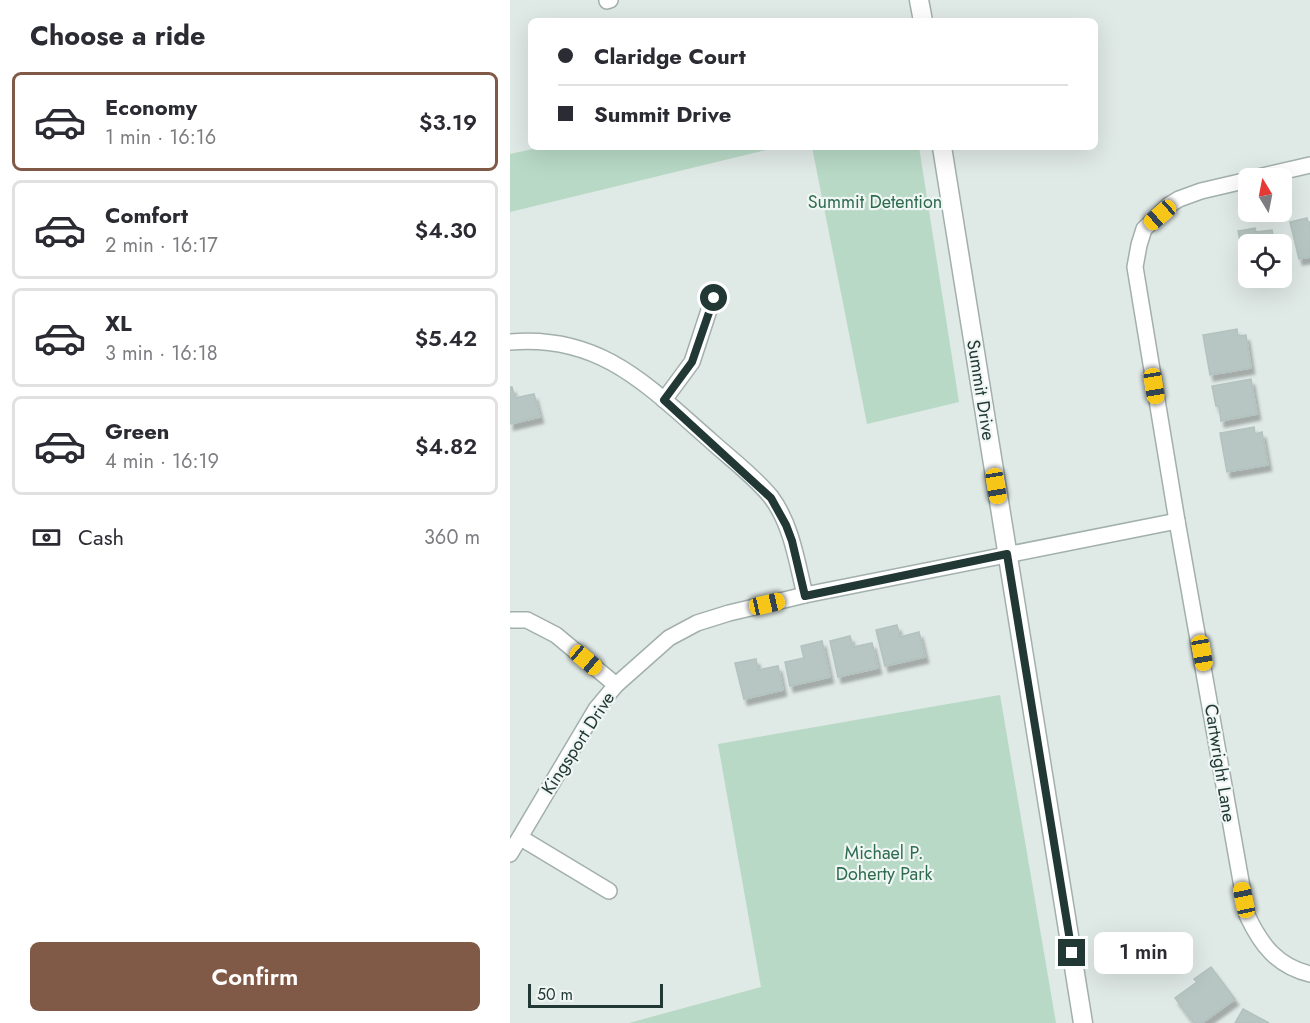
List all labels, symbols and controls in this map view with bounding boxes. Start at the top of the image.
text: Choose a ride [30,16,205,55]
text: Claridge Court [594,40,746,72]
text: Economy [105,91,197,123]
icon: car [33,95,87,149]
text: Summit Drive [594,98,731,130]
text: $3.19 [419,106,477,138]
text: 1 min · 16:16 [105,123,216,152]
north arrow [1238,168,1292,222]
map controls [1238,168,1292,288]
park label: Summit Detention [808,189,942,215]
car [1141,196,1179,234]
text: Comfort [105,199,188,231]
icon: car [33,203,87,257]
text: $4.30 [415,214,477,246]
text: 2 min · 16:17 [105,231,218,260]
button: locate [1238,234,1292,288]
route start [700,284,727,311]
text: XL [105,307,132,339]
icon: car [33,311,87,365]
text: $5.42 [415,322,477,354]
street label: Summit Drive [960,338,1002,442]
text: 3 min · 16:18 [105,339,218,368]
car [1142,367,1166,405]
text: Green [105,415,169,447]
icon: car [33,419,87,473]
text: $4.82 [415,430,477,462]
text: 4 min · 16:19 [105,447,219,476]
car [984,467,1008,505]
icon: cash [30,521,63,554]
text: Cash [78,521,124,553]
text: 360 m [424,523,480,552]
car [747,591,787,617]
car [1190,634,1214,672]
car [566,642,606,678]
street label: Kingsport Drive [535,687,621,799]
street label: Cartwright Lane [1198,702,1242,824]
park label: Michael P. Doherty Park [836,840,932,887]
car [1231,881,1257,919]
callout: 1 min [1093,932,1192,974]
text: 1 min [1119,938,1168,967]
route end [1058,939,1085,966]
button: Confirm [30,942,480,1011]
scale bar [528,981,663,1008]
text: 50 m [537,983,573,1006]

